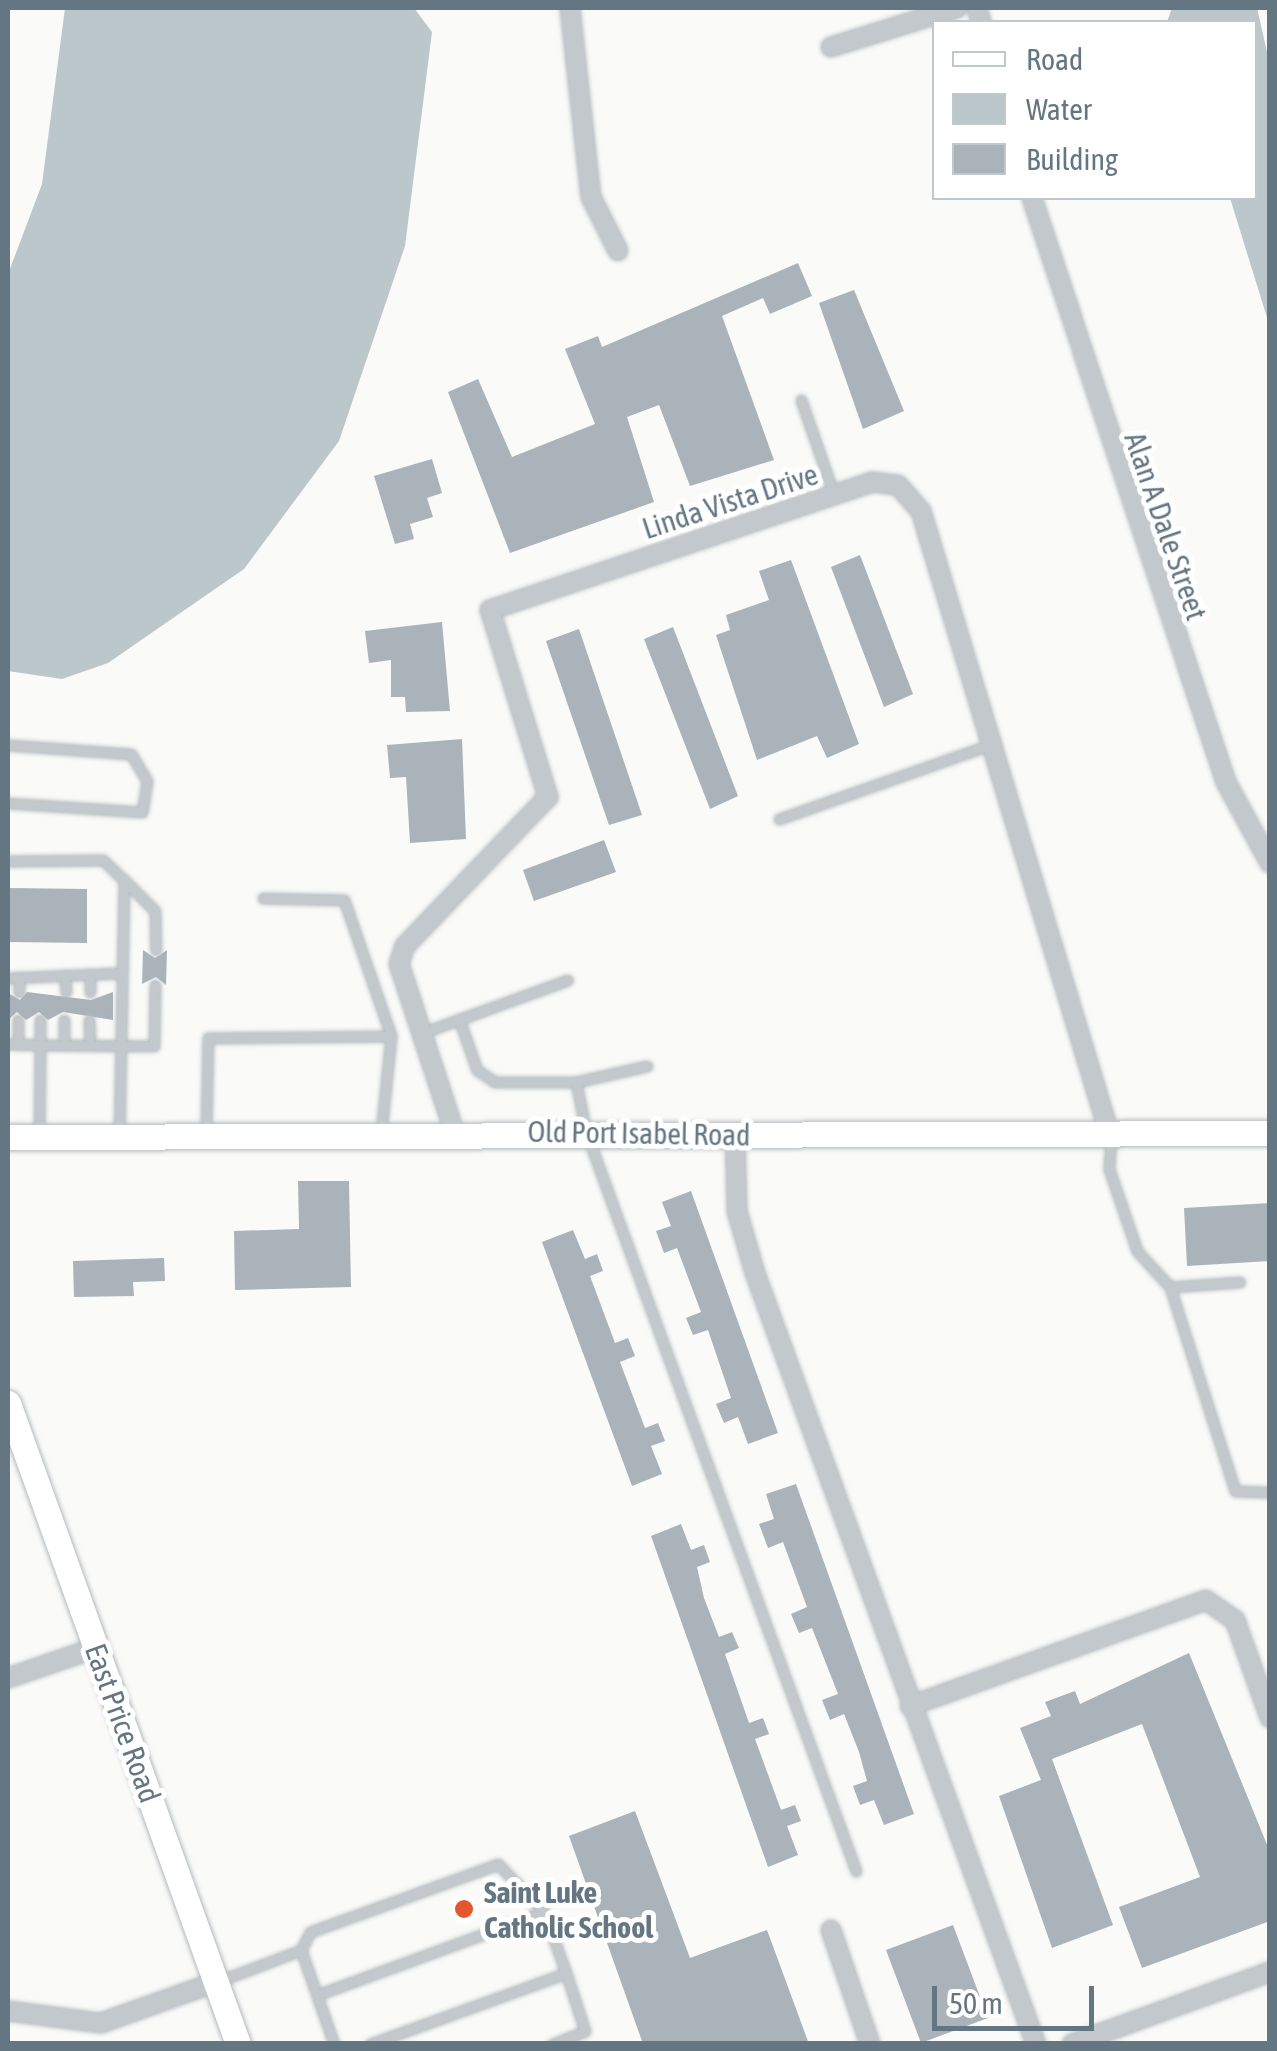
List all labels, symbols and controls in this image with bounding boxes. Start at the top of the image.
legend [932,20,1257,200]
text: Road [1026,42,1083,76]
text: Water [1026,92,1092,126]
text: Building [1026,142,1118,176]
street label: Alan A Dale Street [1117,427,1215,625]
street label: Linda Vista Drive [638,456,822,546]
street label: Old Port Isabel Road [527,1113,751,1153]
street label: East Price Road [78,1639,168,1807]
place label: Saint Luke Catholic School [484,1874,653,1944]
marker: Saint Luke Catholic School [453,1898,475,1920]
scale bar [937,1966,1100,2028]
text: 50 m [949,1986,1003,2020]

